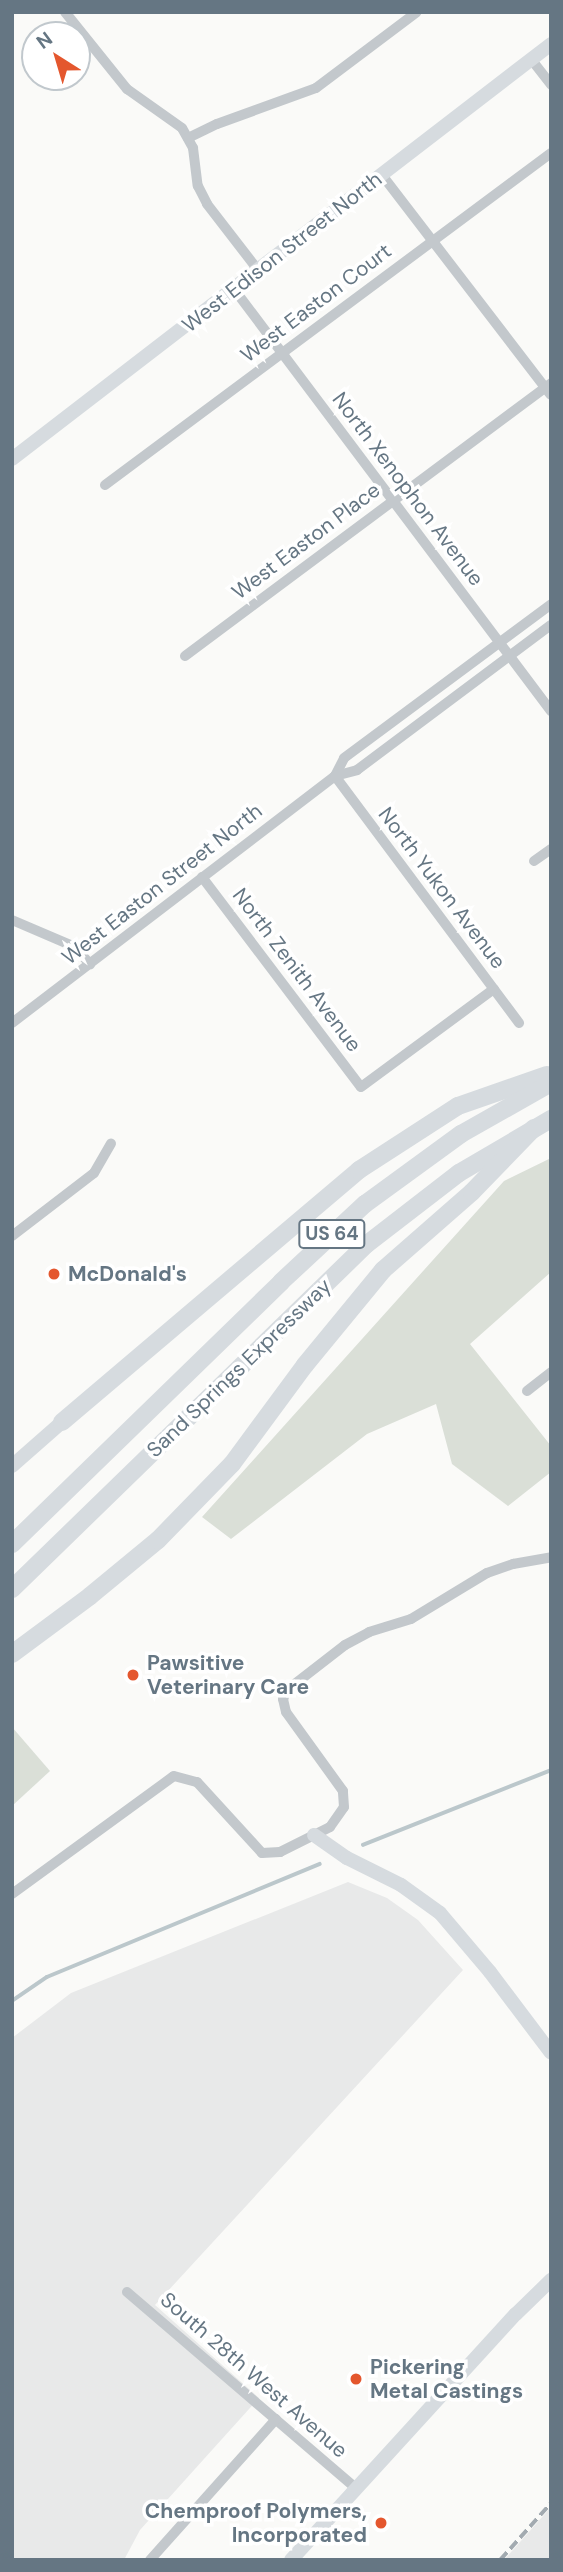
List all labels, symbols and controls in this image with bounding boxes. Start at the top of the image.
north arrow [21,21,91,91]
text: N [31,26,57,55]
street label: West Edison Street North [177,166,387,338]
street label: West Easton Court [236,238,396,368]
street label: North Xenophon Avenue [327,387,489,591]
street label: West Easton Place [227,477,385,605]
street label: West Easton Street North [57,798,267,970]
street label: North Yukon Avenue [373,802,511,974]
street label: North Zenith Avenue [227,883,367,1057]
road number: US 64 [297,1218,367,1250]
place label: McDonald's [68,1261,187,1287]
marker: McDonald's [46,1266,62,1282]
street label: Sand Springs Expressway [142,1273,336,1463]
place label: Pawsitive Veterinary Care [147,1650,309,1700]
marker: Pawsitive Veterinary Care [125,1667,141,1683]
street label: South 28th West Avenue [155,2287,353,2463]
place label: Pickering Metal Castings [370,2354,523,2404]
marker: Pickering Metal Castings [348,2371,364,2387]
place label: Chemproof Polymers, Incorporated [145,2498,367,2548]
marker: Chemproof Polymers, Incorporated [373,2515,389,2531]

